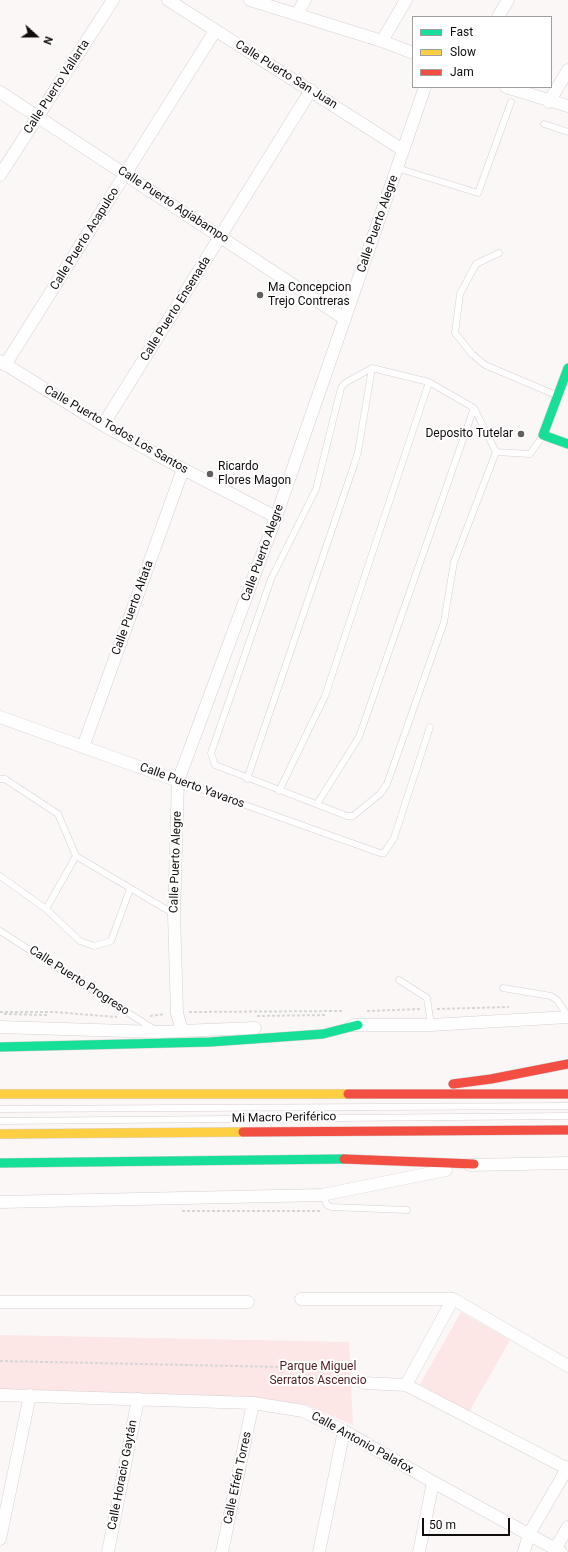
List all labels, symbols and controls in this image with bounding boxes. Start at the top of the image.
north arrow [16,16,56,56]
legend [412,16,552,88]
text: Fast [450,25,473,39]
text: N [40,35,55,46]
street label: Calle Puerto Vallarta [21,37,93,137]
street label: Calle Puerto San Juan [232,38,340,112]
text: Slow [450,45,476,59]
text: Jam [450,65,474,79]
street label: Calle Puerto Agiabampo [115,164,231,246]
street label: Calle Puerto Alegre [355,173,401,275]
street label: Calle Puerto Acapulco [48,185,122,293]
street label: Calle Puerto Ensenada [138,254,214,364]
place label: Ma Concepcion Trejo Contreras [268,281,351,309]
marker: Ma Concepcion Trejo Contreras [255,290,265,300]
street label: Calle Puerto Todos Los Santos [41,383,191,477]
place label: Deposito Tutelar [425,427,513,441]
marker: Deposito Tutelar [516,429,526,439]
place label: Ricardo Flores Magon [218,460,291,488]
marker: Ricardo Flores Magon [205,469,215,479]
street label: Calle Puerto Alegre [239,503,287,603]
street label: Calle Puerto Altata [109,559,157,657]
street label: Calle Puerto Yavaros [138,760,246,812]
street label: Calle Puerto Alegre [167,811,185,913]
street label: Calle Puerto Progreso [26,943,132,1019]
street label: Mi Macro Periférico [231,1110,337,1126]
park label: Parque Miguel Serratos Ascencio [269,1360,367,1388]
street label: Calle Antonio Palafox [309,1409,415,1477]
street label: Calle Horacio Gaytán [105,1419,141,1531]
street label: Calle Efrén Torres [221,1430,255,1526]
scale bar [424,1510,512,1536]
text: 50 m [429,1518,456,1532]

